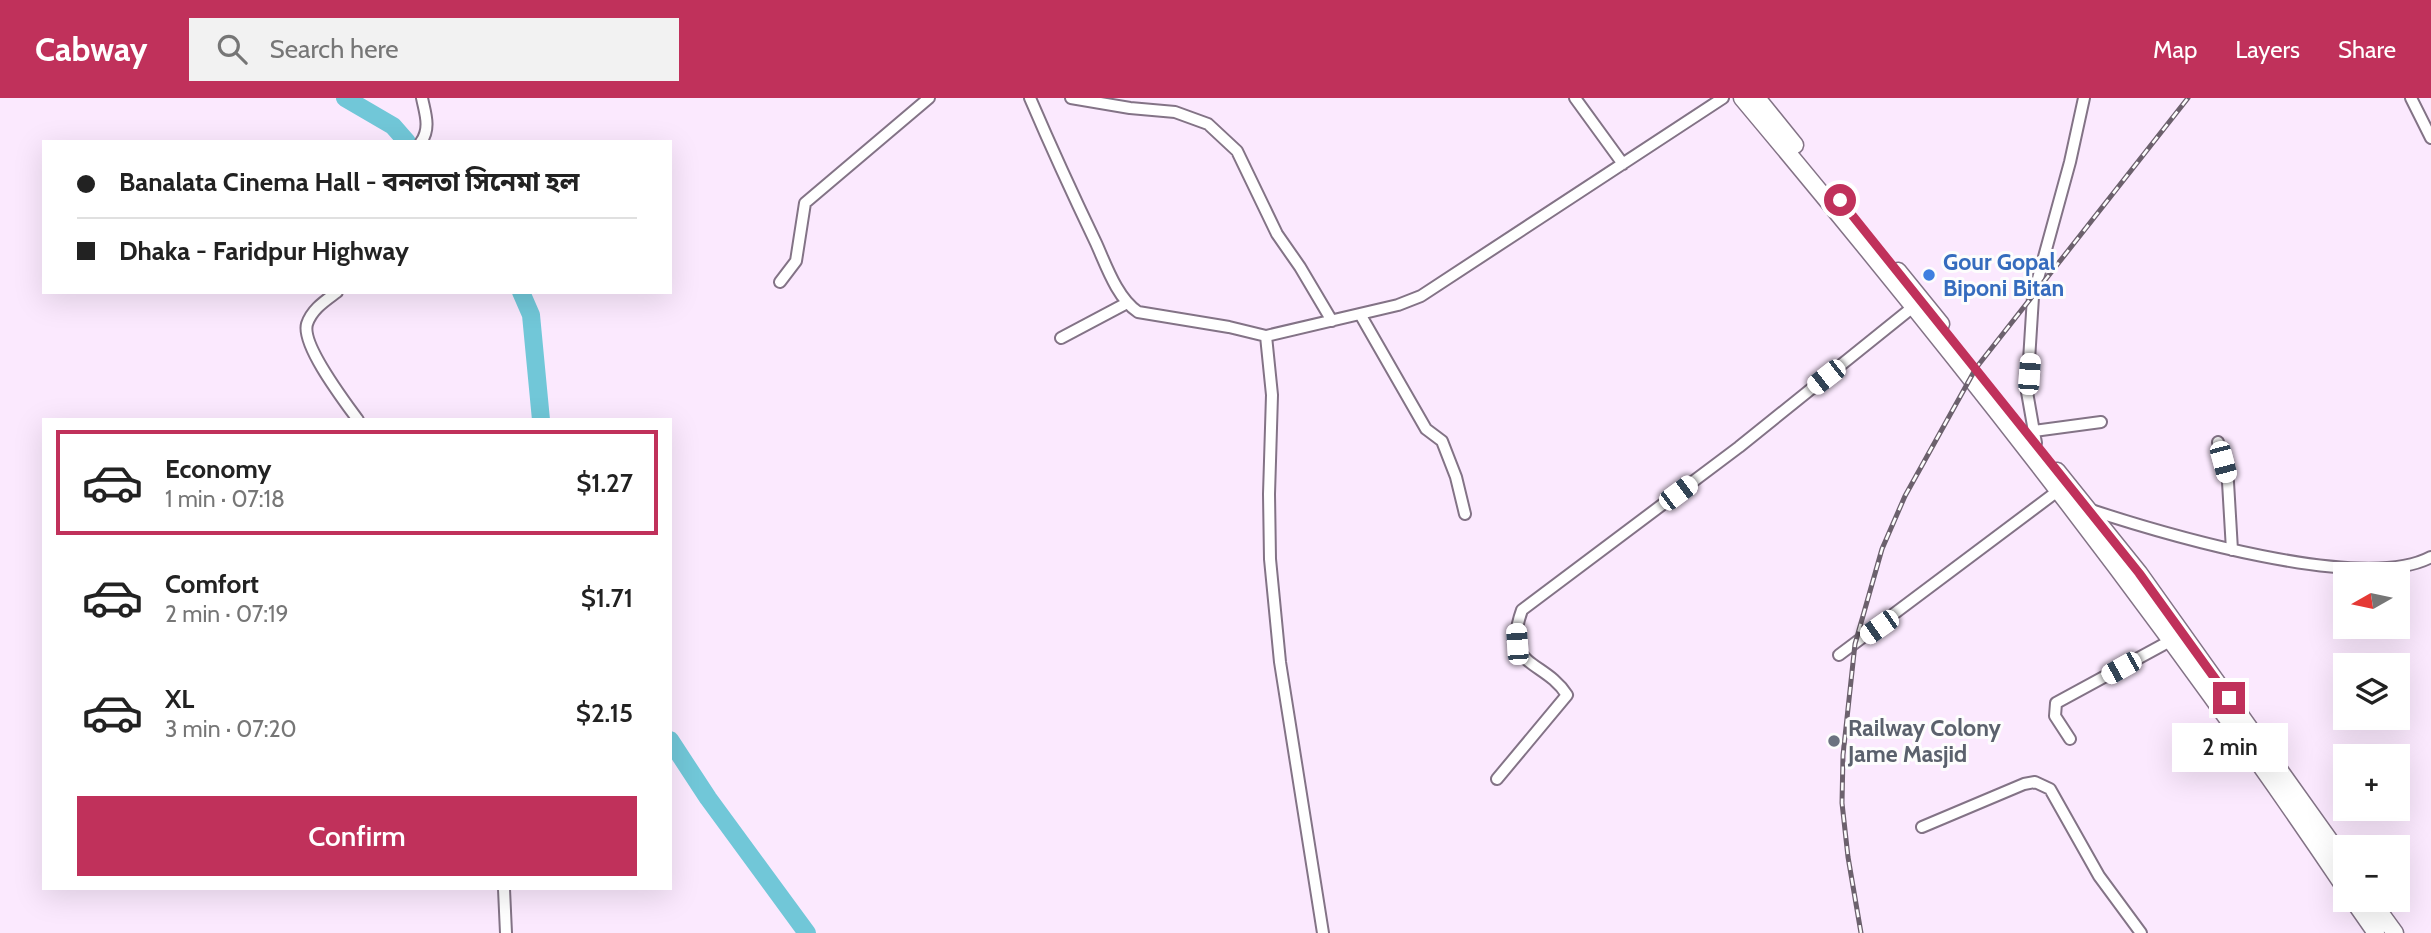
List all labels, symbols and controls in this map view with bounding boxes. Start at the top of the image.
search box [189,18,679,81]
text: Cabway [35,29,147,69]
icon: search [213,30,251,68]
text: Search here [269,33,399,65]
text: Map [2153,35,2197,64]
text: Layers [2235,35,2300,64]
text: Share [2338,35,2396,64]
text: Banalata Cinema Hall - বনলতা সিনেমা হল [119,166,580,198]
route start [1824,184,1856,216]
text: Dhaka - Faridpur Highway [119,235,409,267]
place label: Gour Gopal Biponi Bitan [1943,248,2064,302]
marker: Gour Gopal Biponi Bitan [1921,267,1937,283]
car [2018,352,2041,396]
car [1803,356,1850,398]
car [2208,439,2239,485]
icon: car [81,451,144,514]
text: Economy [165,453,271,485]
text: $1.27 [576,467,633,499]
car [1655,472,1702,514]
text: 1 min · 07:18 [165,485,285,513]
north arrow [2333,562,2410,639]
map controls [2333,562,2410,912]
icon: car [81,566,144,629]
text: Comfort [165,568,259,600]
text: $1.71 [581,582,633,614]
text: 2 min · 07:19 [165,600,289,628]
car [1856,606,1903,648]
car [1506,622,1529,666]
car [2098,649,2145,687]
button: layers [2333,653,2410,730]
icon: car [81,681,144,744]
route end [2213,682,2245,714]
text: XL [165,683,194,715]
text: $2.15 [576,697,633,729]
place label: Railway Colony Jame Masjid [1847,714,2002,768]
text: 3 min · 07:20 [165,715,297,743]
callout: 2 min [2171,722,2287,772]
marker: Railway Colony Jame Masjid [1826,733,1842,749]
text: 2 min [2202,733,2258,761]
button: + [2333,744,2410,821]
button: Confirm [77,796,637,876]
button: − [2333,835,2410,912]

